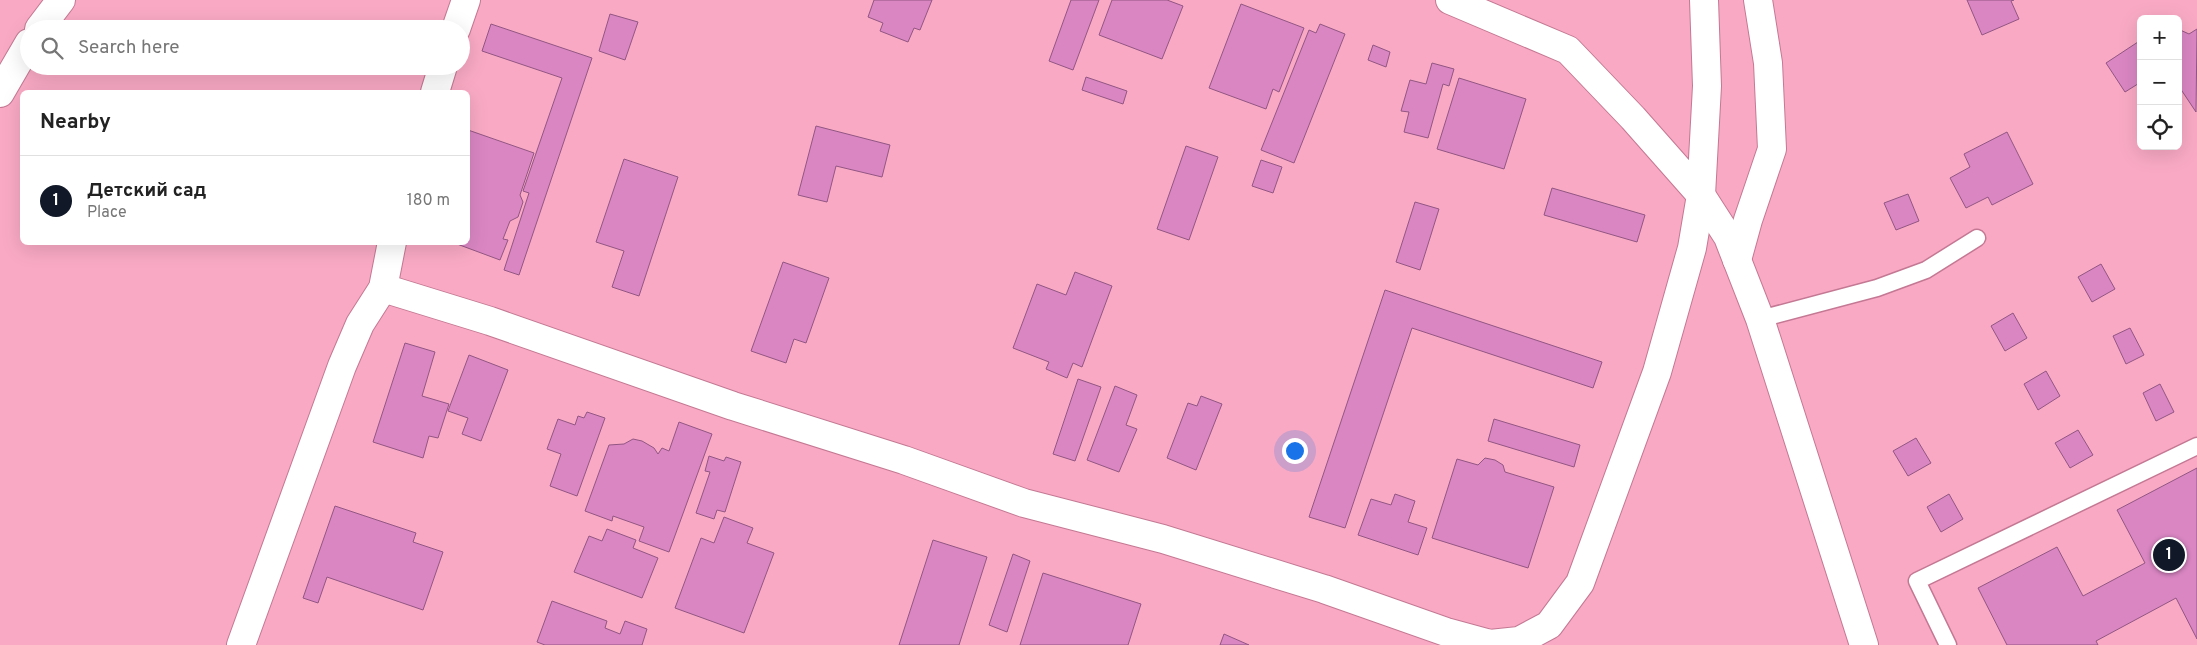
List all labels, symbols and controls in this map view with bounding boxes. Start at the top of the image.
map controls [2137,15,2182,150]
button: + [2137,15,2182,60]
search box [20,20,470,75]
icon: search [38,34,66,62]
text: Search here [78,36,180,60]
button: − [2137,60,2182,105]
button: locate [2137,105,2182,150]
text: Nearby [40,109,111,136]
text: Детский сад [87,179,206,203]
text: 1 [53,191,59,211]
text: 180 m [407,191,450,211]
text: Place [87,203,127,223]
your location [1282,438,1308,464]
pin: 1 [2153,536,2185,574]

